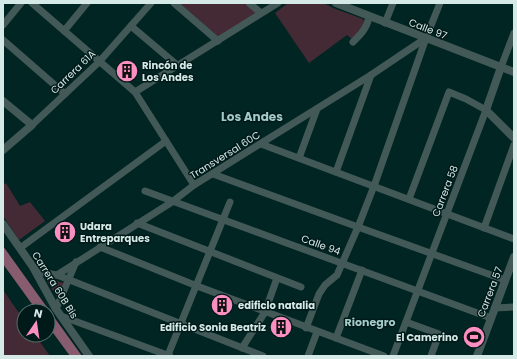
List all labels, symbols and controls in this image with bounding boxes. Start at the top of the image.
street label: Calle 97 [407,15,450,43]
street label: Carrera 61A [47,46,99,97]
building icon: Rincón de Los Andes [114,58,140,84]
place label: Rincón de Los Andes [142,58,194,85]
district label: Los Andes [221,108,283,125]
street label: Transversal 60C [187,127,263,183]
street label: Carrera 58 [428,163,462,219]
building icon: Udara Entreparques [52,219,78,245]
place label: Udara Entreparques [80,219,150,246]
street label: Calle 94 [299,231,343,259]
street label: Carrera 60B Bis [28,249,82,321]
street label: Carrera 57 [473,264,507,319]
building icon: edificlo natalia [209,292,235,318]
place label: edificlo natalia [238,298,315,313]
north arrow [16,303,56,343]
text: N [32,305,44,322]
building icon: Edificio Sonia Beatriz [268,314,294,340]
district label: Rionegro [345,314,395,330]
place label: Edificio Sonia Beatriz [160,320,266,335]
sports icon: El Camerino [461,324,487,350]
place label: El Camerino [396,330,459,345]

